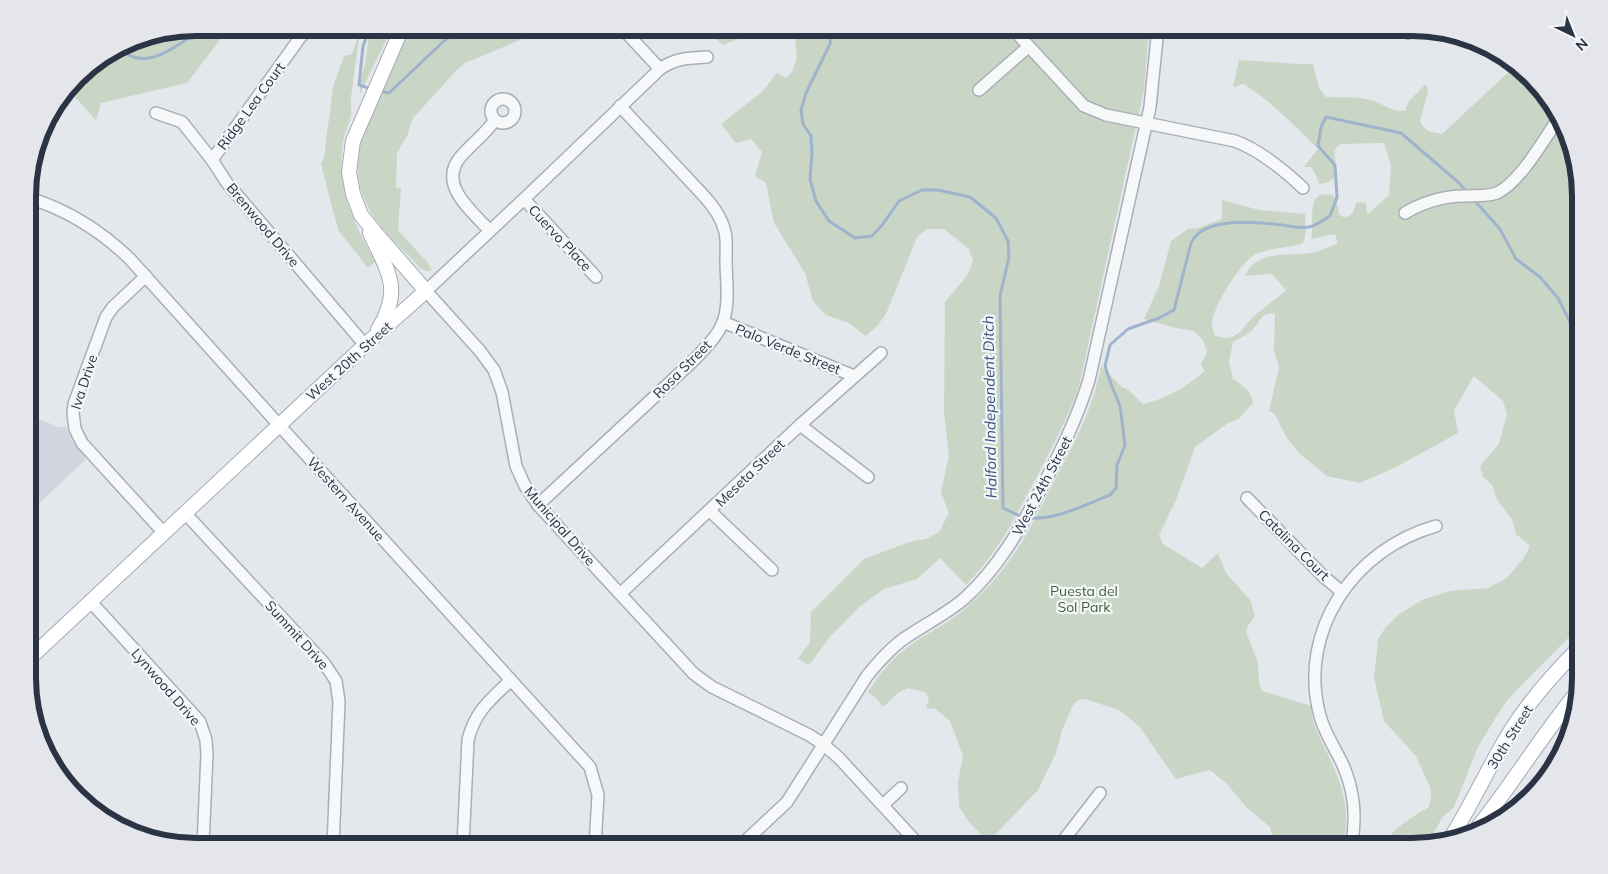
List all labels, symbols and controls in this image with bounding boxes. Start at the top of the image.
north arrow [1548,10,1598,60]
text: N [1572,34,1592,55]
street label: Ridge Lea Court [213,59,289,153]
street label: Brenwood Drive [223,179,303,271]
street label: Cuervo Place [524,201,596,275]
water label: Halford Independent Ditch [978,315,1001,499]
street label: West 20th Street [302,317,396,405]
street label: Palo Verde Street [733,320,843,378]
street label: Rosa Street [649,336,715,402]
street label: Iva Drive [67,352,101,412]
street label: West 24th Street [1008,433,1076,539]
street label: Meseta Street [711,435,789,511]
street label: Western Avenue [303,453,389,545]
street label: Municipal Drive [521,483,599,569]
street label: Catalina Court [1255,506,1333,584]
park label: Puesta del Sol Park [1050,582,1118,616]
street label: Summit Drive [261,597,333,673]
street label: Lynwood Drive [128,645,204,729]
street label: 30th Street [1483,702,1537,772]

